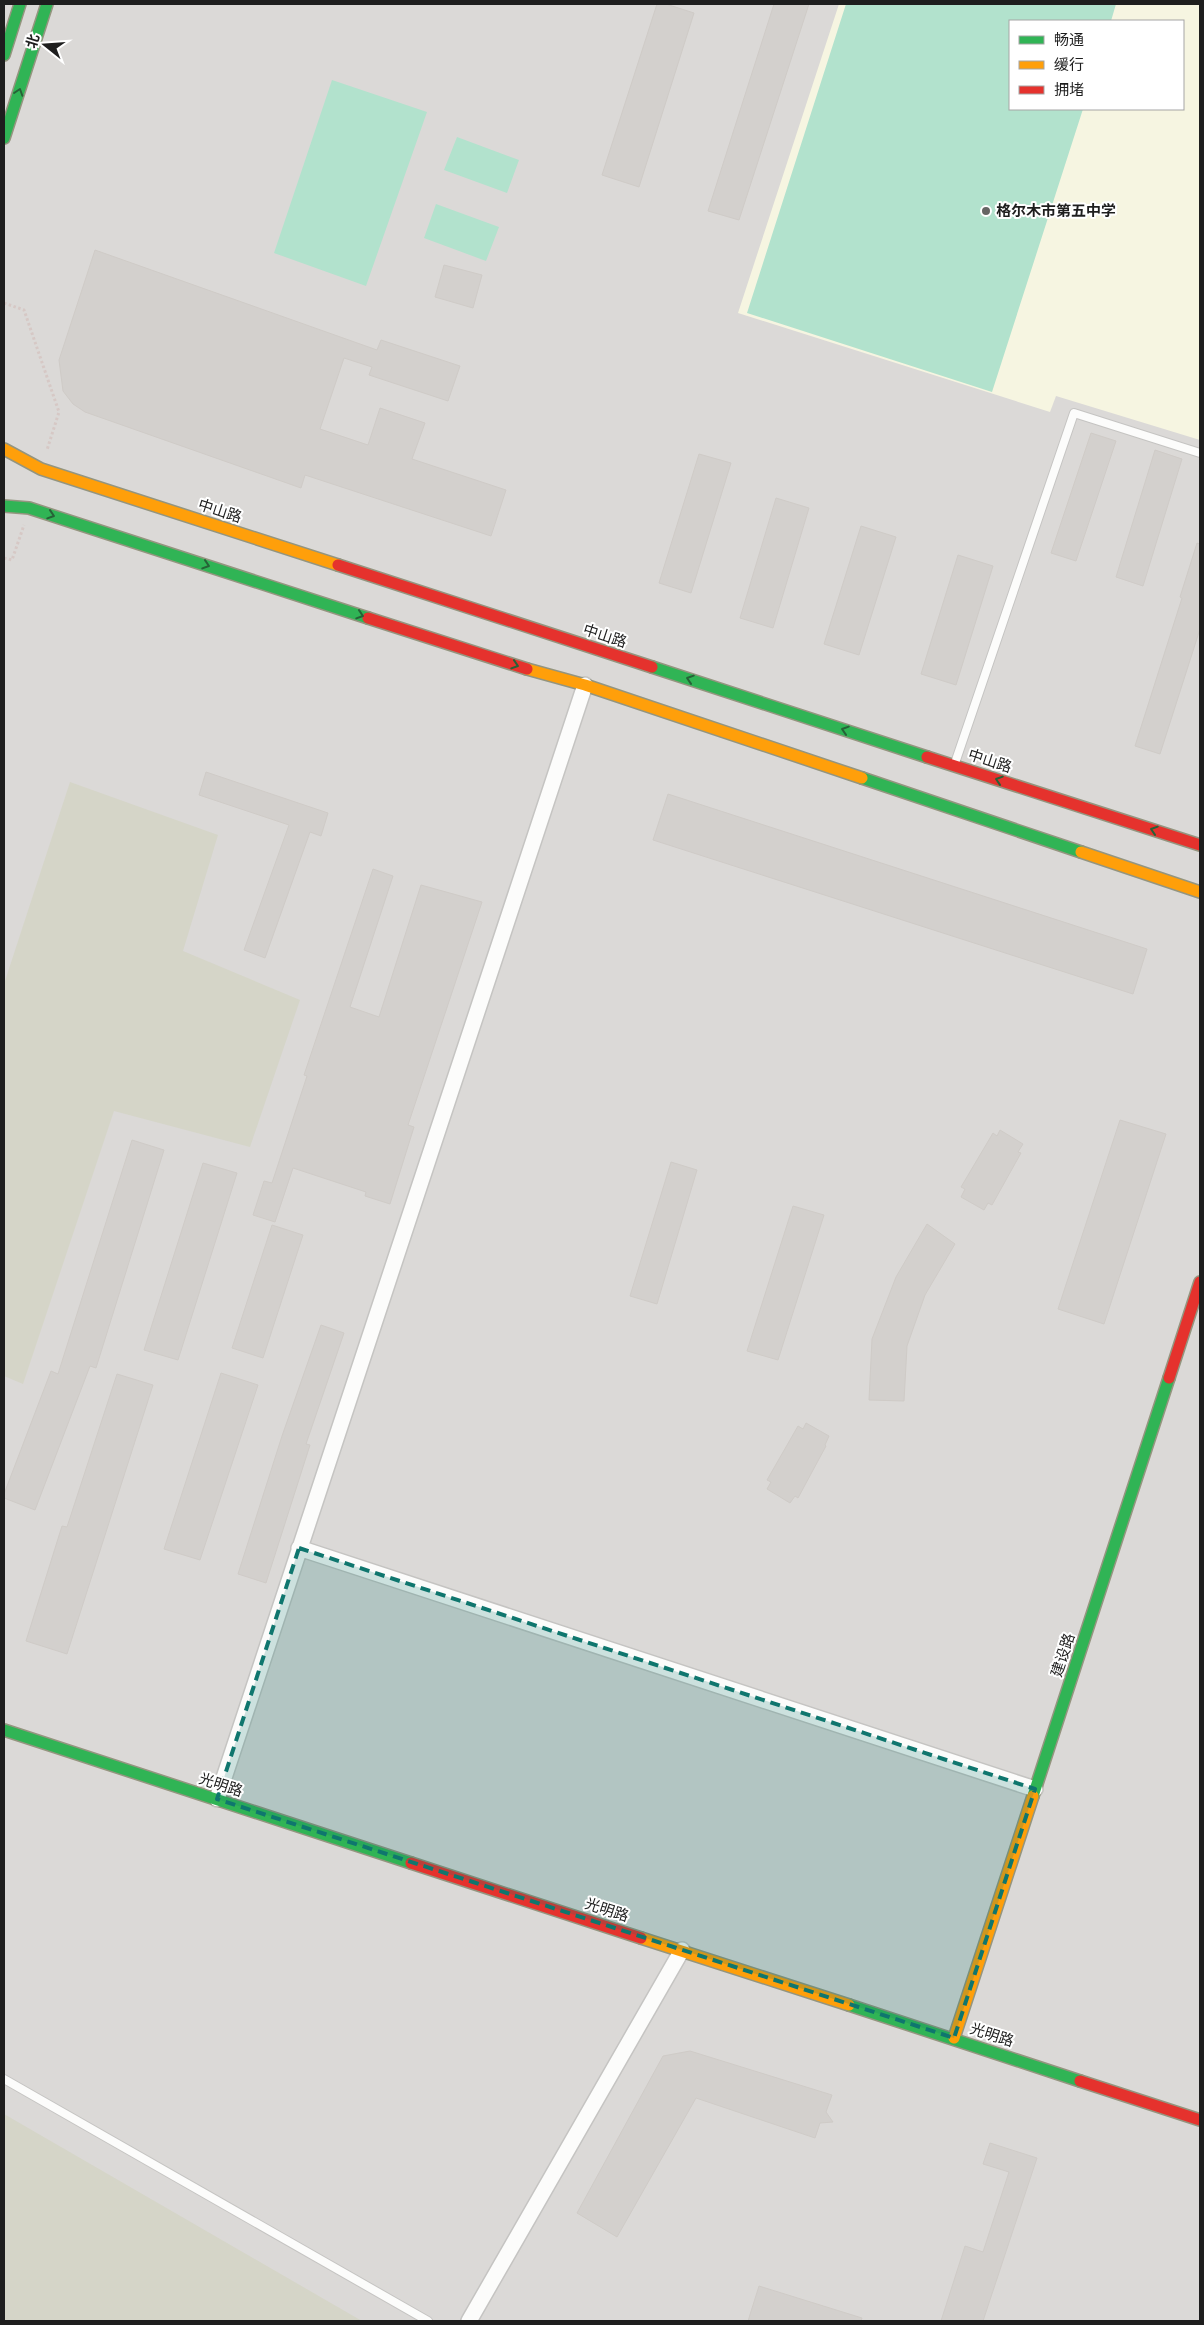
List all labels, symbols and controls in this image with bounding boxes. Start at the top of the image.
north arrow [20,20,70,70]
legend [1009,20,1184,110]
text: 畅通 [1054,31,1084,49]
text: 北 [23,32,43,51]
text: 缓行 [1054,56,1084,74]
text: 拥堵 [1054,81,1084,99]
one-way arrow [13,88,23,96]
place label: 格尔木市第五中学 [996,202,1116,220]
marker: 格尔木市第五中学 [980,205,992,217]
street label: 中山路 [196,495,244,527]
one-way arrow [47,510,55,520]
one-way arrow [201,560,210,570]
one-way arrow [356,610,364,620]
street label: 中山路 [581,620,629,652]
one-way arrow [510,660,519,670]
one-way arrow [686,675,695,685]
one-way arrow [841,725,849,735]
street label: 中山路 [966,745,1014,777]
one-way arrow [996,775,1004,785]
one-way arrow [1150,825,1159,835]
street label: 建设路 [1047,1631,1079,1679]
street label: 光明路 [197,1769,245,1801]
street label: 光明路 [583,1894,631,1926]
street label: 光明路 [968,2019,1016,2051]

